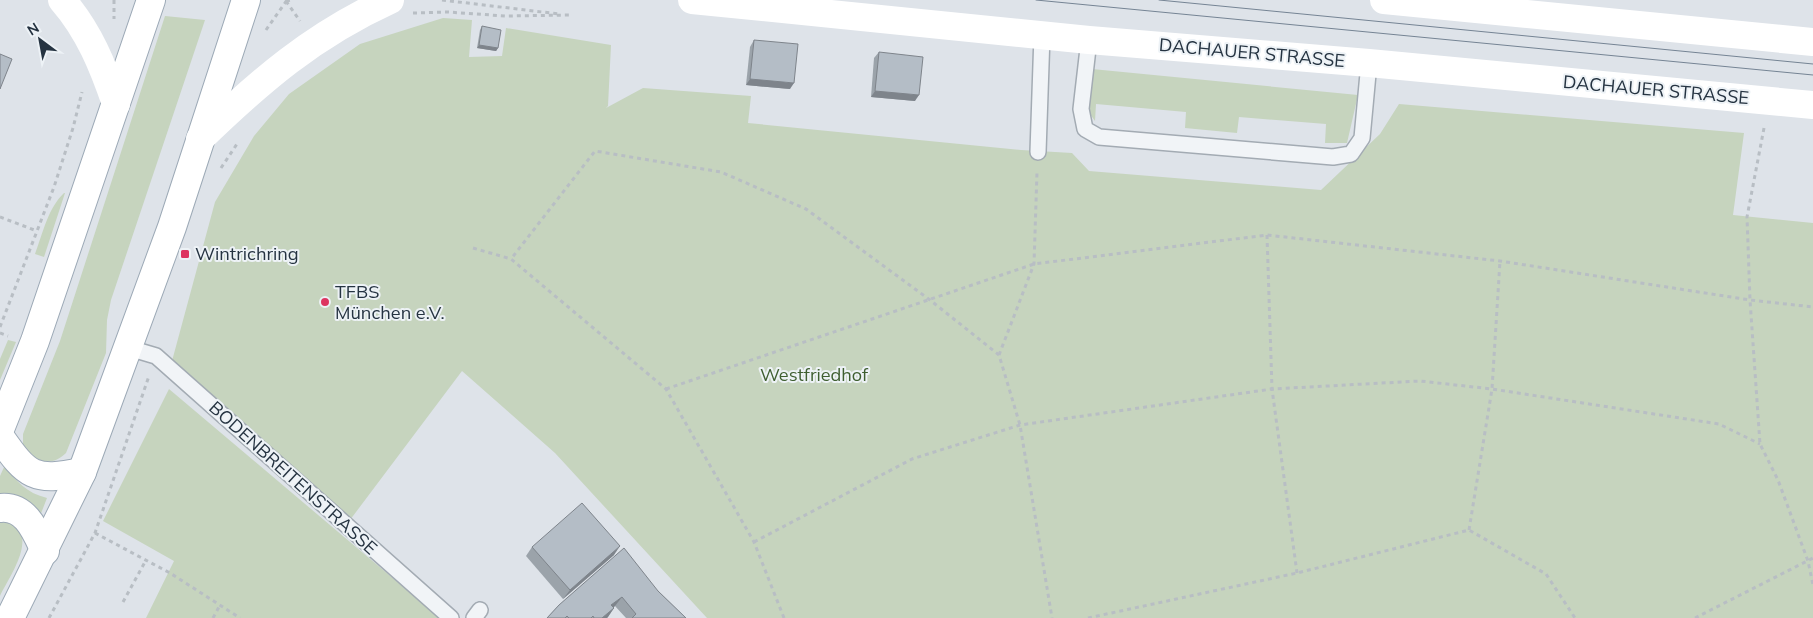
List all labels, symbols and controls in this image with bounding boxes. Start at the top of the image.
north arrow [15,15,65,65]
text: N [24,19,42,39]
street label: DACHAUER STRASSE [1158,33,1346,72]
street label: DACHAUER STRASSE [1562,70,1750,109]
place label: Wintrichring [195,242,299,265]
marker: Wintrichring [179,248,191,260]
place label: TFBS München e.V. [335,280,445,324]
marker: TFBS München e.V. [319,296,331,308]
park label: Westfriedhof [760,363,869,386]
street label: BODENBREITENSTRASSE [204,396,382,559]

